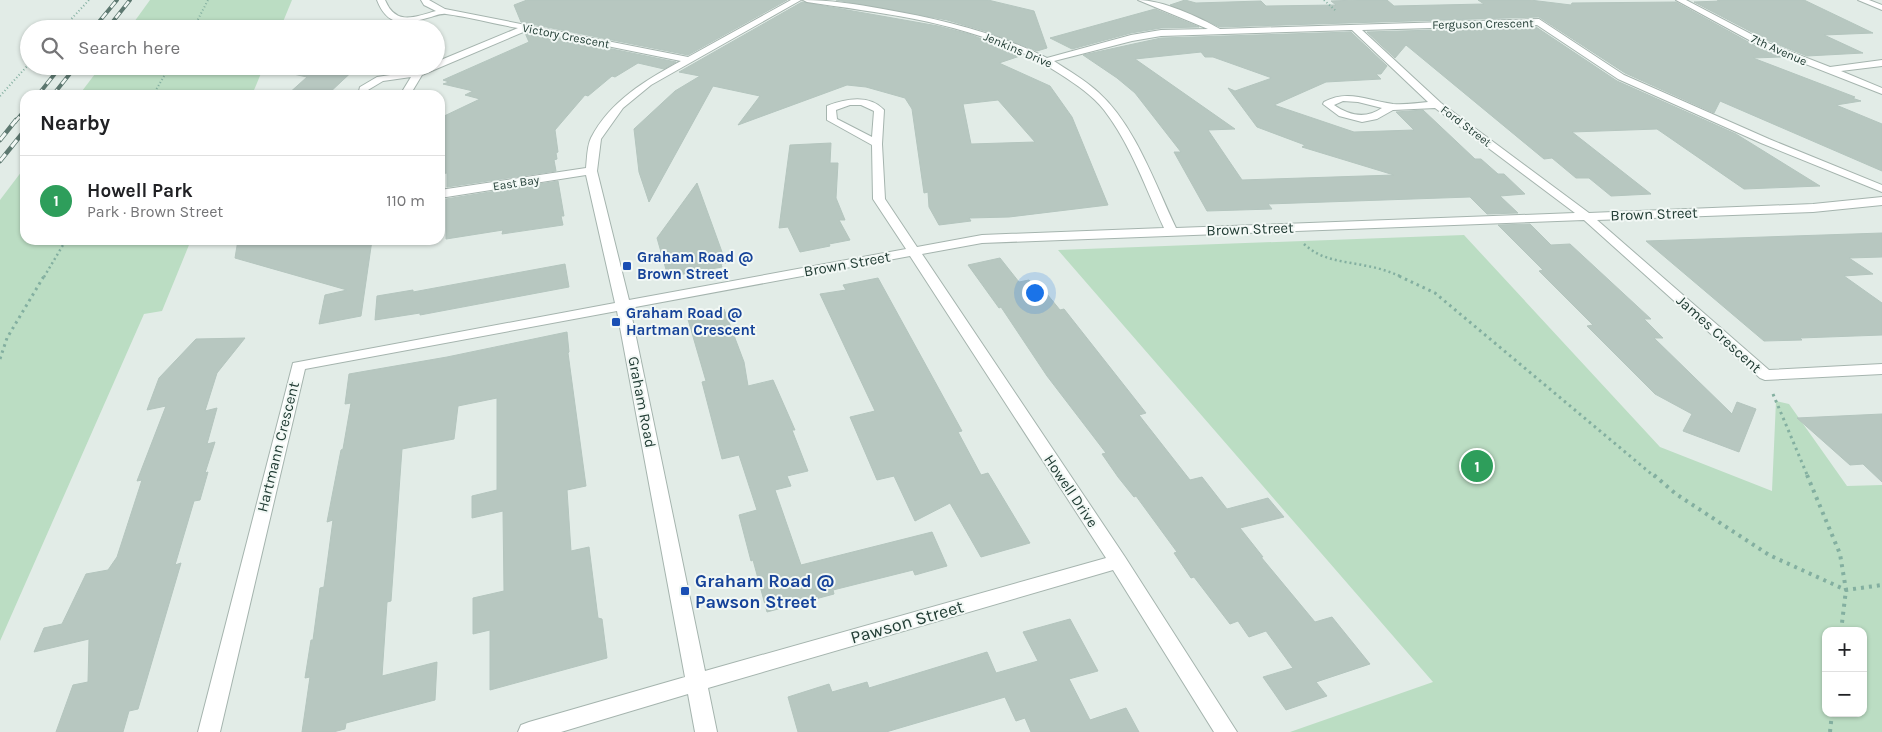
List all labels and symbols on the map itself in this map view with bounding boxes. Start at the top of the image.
street label: Ferguson Crescent [1432,16,1534,32]
street label: Victory Crescent [521,21,611,51]
street label: Jenkins Drive [982,29,1054,71]
street label: 7th Avenue [1749,31,1809,69]
street label: Ford Street [1438,102,1494,150]
street label: East Bay [492,172,541,194]
street label: Brown Street [1610,203,1698,225]
street label: Brown Street [1206,218,1294,240]
street label: Brown Street [802,247,892,280]
place label: Graham Road @ Brown Street [637,248,753,283]
marker: Graham Road @ Brown Street [621,260,633,272]
your location [1022,280,1048,306]
street label: James Crescent [1673,291,1765,377]
place label: Graham Road @ Hartman Crescent [626,304,756,339]
marker: Graham Road @ Hartman Crescent [610,316,622,328]
street label: Graham Road [624,355,660,449]
street label: Hartmann Crescent [253,380,303,514]
pin: 1 [1461,447,1493,485]
street label: Howell Drive [1040,451,1102,531]
place label: Graham Road @ Pawson Street [695,570,835,613]
marker: Graham Road @ Pawson Street [679,585,691,597]
street label: Pawson Street [848,595,966,649]

